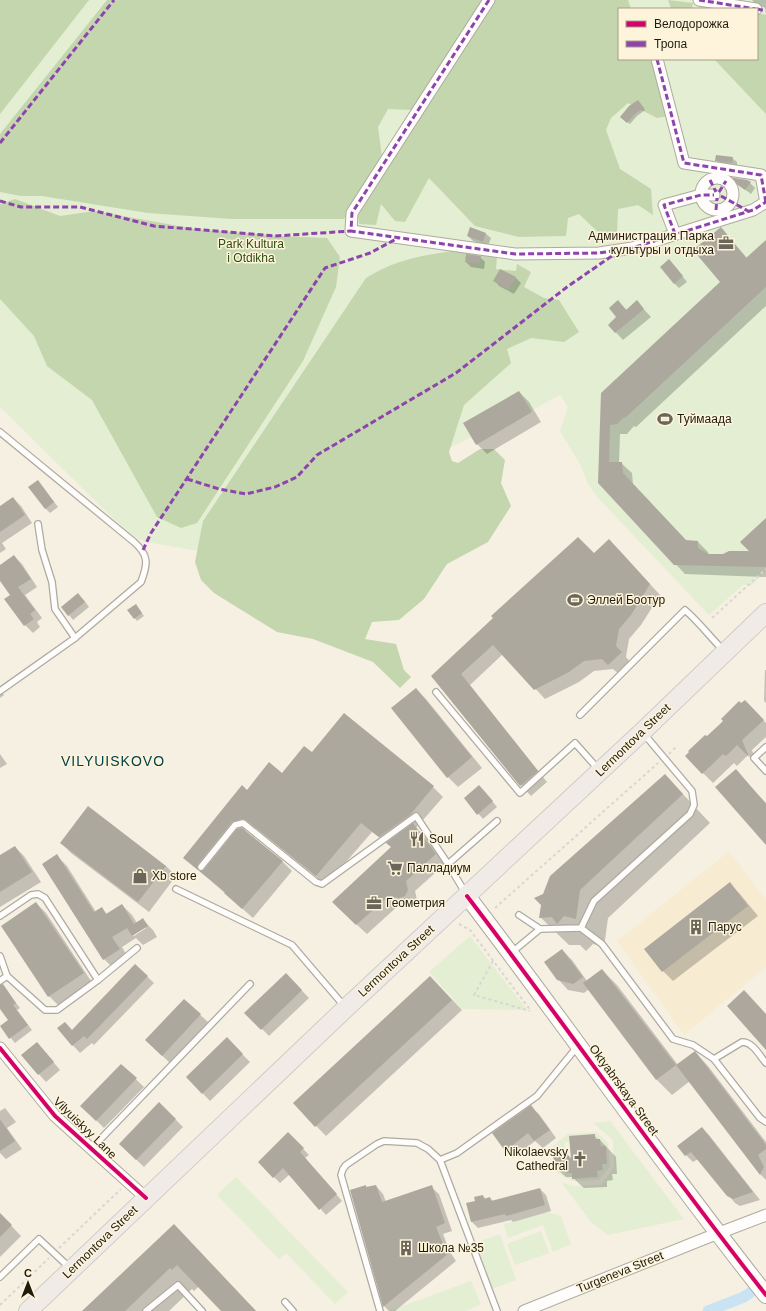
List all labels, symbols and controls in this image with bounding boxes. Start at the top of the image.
legend [618,8,758,60]
text: Велодорожка [654,17,729,31]
text: Тропа [654,37,688,51]
place label: Администрация Парка культуры и отдыха [588,229,714,257]
office icon: Администрация Парка культуры и отдыха [717,234,735,252]
park label: Park Kultura i Otdikha [218,237,284,265]
sports icon: Туймаада [656,410,674,428]
place label: Туймаада [677,412,732,426]
sports icon: Эллей Боотур [566,591,584,609]
place label: Эллей Боотур [587,593,665,607]
street label: Lermontova Street [593,700,674,779]
district label: VILYUISKOVO [61,753,165,769]
restaurant icon: Soul [408,830,426,848]
place label: Soul [429,832,453,846]
supermarket icon: Палладиум [386,859,404,877]
place label: Палладиум [407,861,471,875]
shop icon: Xb store [131,867,149,885]
place label: Xb store [152,869,197,883]
office icon: Геометрия [365,894,383,912]
place label: Геометрия [386,896,445,910]
building icon: Парус [687,918,705,936]
place label: Парус [708,920,742,934]
street label: Lermontova Street [355,922,437,1000]
street label: Oktyabrskaya Street [586,1042,662,1139]
street label: Vilyuiskyy Lane [50,1094,120,1162]
place label: Nikolaevsky Cathedral [504,1145,568,1173]
church icon: Nikolaevsky Cathedral [571,1150,589,1168]
street label: Lermontova Street [60,1202,141,1281]
building icon: Школа №35 [397,1239,415,1257]
place label: Школа №35 [418,1241,484,1255]
street label: Turgeneva Street [575,1248,666,1296]
north arrow [8,1263,48,1303]
text: С [24,1267,32,1279]

